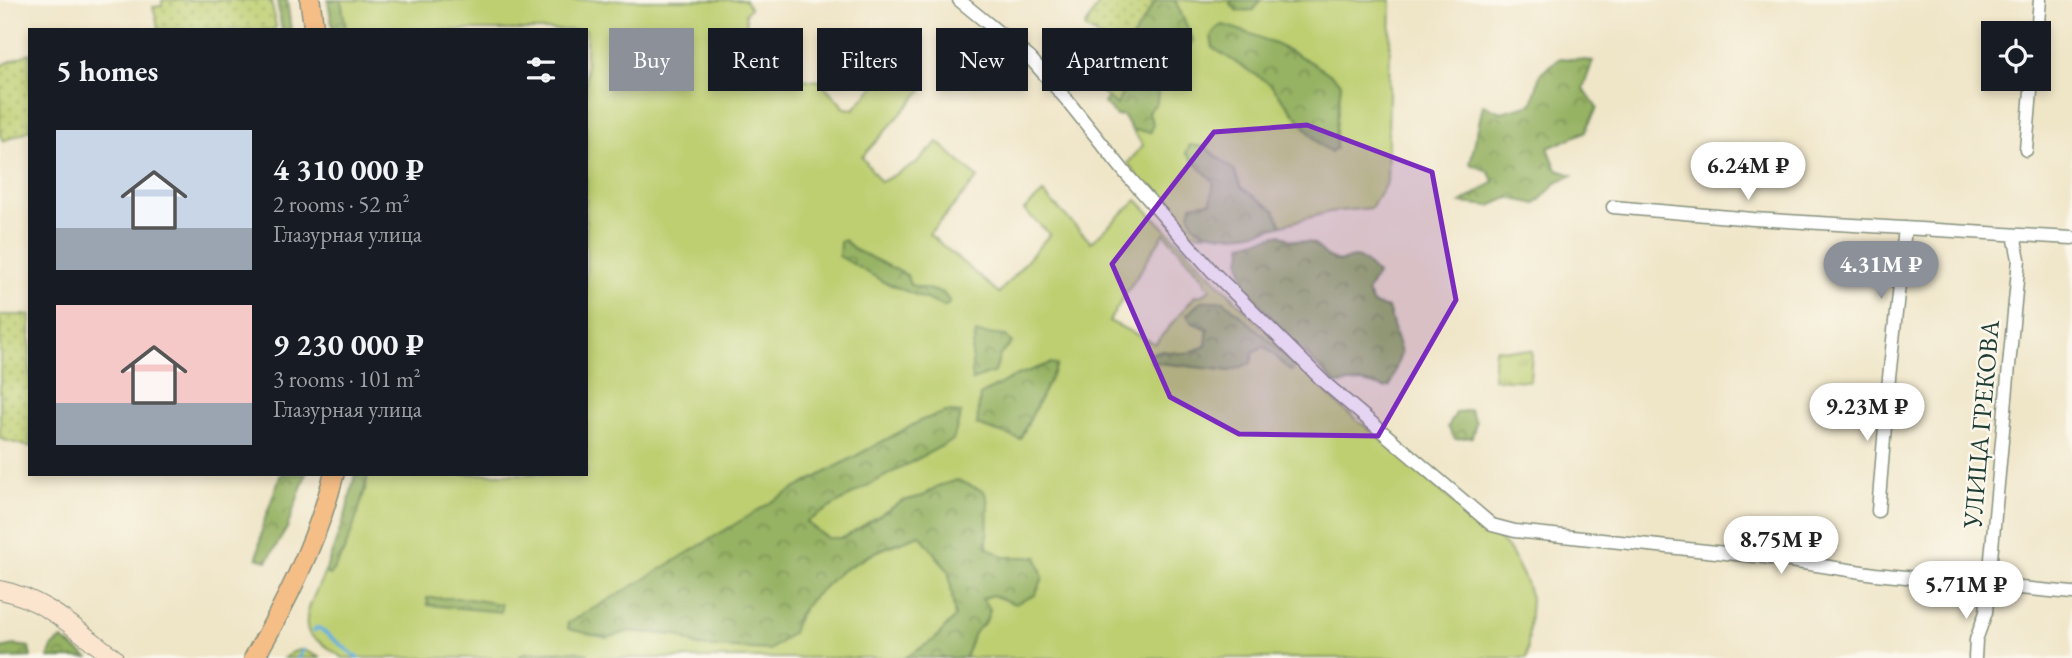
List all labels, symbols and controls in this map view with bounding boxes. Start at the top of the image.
map controls [1981,21,2051,91]
button: locate [1981,21,2051,91]
chip: Buy [609,28,694,91]
chip: Rent [708,28,803,91]
chip: Filters [817,28,922,91]
chip: New [936,28,1028,91]
chip: Apartment [1042,28,1192,91]
text: 5 homes [56,51,158,90]
icon: filters [522,51,560,89]
pin: 6.24M ₽ [1683,142,1813,202]
text: 4 310 000 ₽ [273,150,424,189]
text: 6.24M ₽ [1707,150,1789,180]
icon: home [112,158,196,242]
text: 2 rooms · 52 m² [273,189,410,219]
text: Глазурная улица [273,219,422,249]
pin: 4.31M ₽ [1816,242,1946,301]
text: 4.31M ₽ [1840,249,1922,279]
street label: УЛИЦА ГРЕКОВА [1955,317,2007,531]
text: 9 230 000 ₽ [273,325,424,364]
icon: home [112,333,196,417]
text: 3 rooms · 101 m² [273,364,421,394]
pin: 9.23M ₽ [1802,384,1932,443]
text: 9.23M ₽ [1826,391,1908,421]
text: Глазурная улица [273,394,422,424]
pin: 8.75M ₽ [1716,516,1846,576]
text: 8.75M ₽ [1740,524,1822,554]
pin: 5.71M ₽ [1901,562,2031,621]
text: 5.71M ₽ [1925,569,2007,599]

